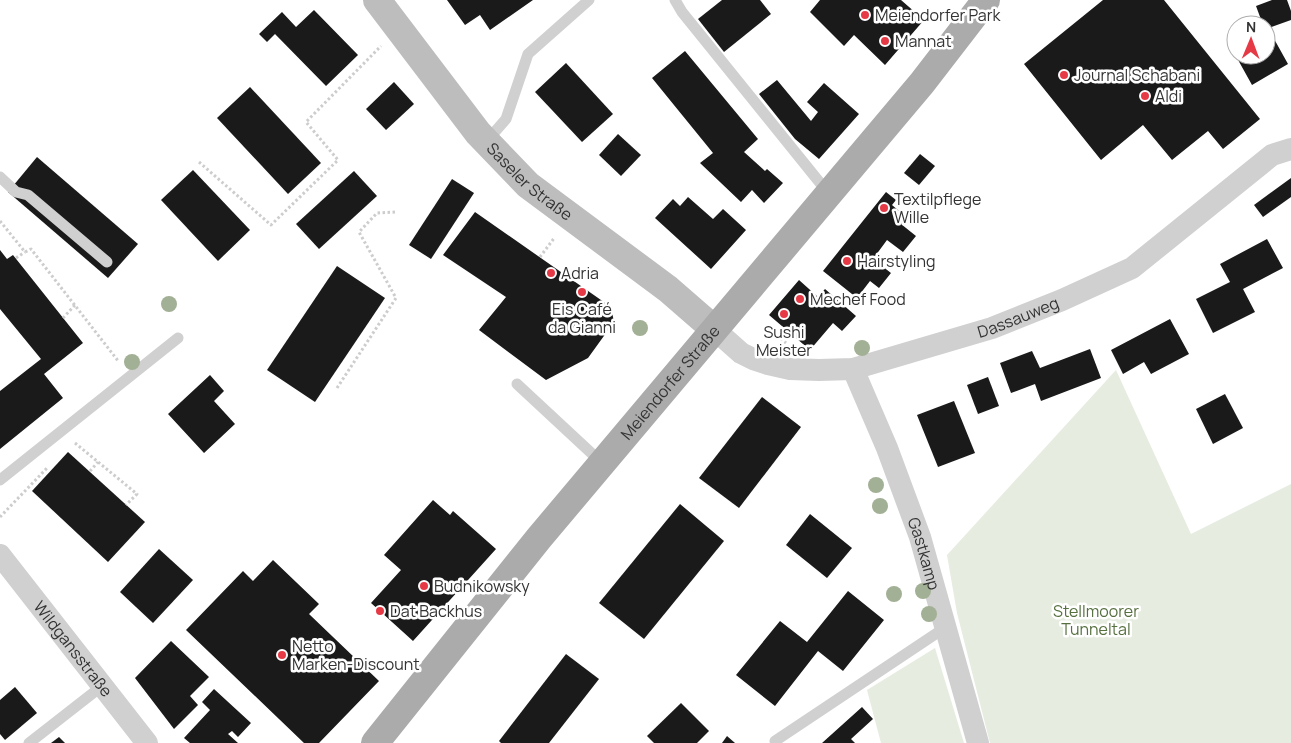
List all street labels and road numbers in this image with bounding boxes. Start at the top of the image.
street label: Saseler Straße [482,138,577,225]
street label: Dassauweg [975,291,1062,343]
street label: Meiendorfer Straße [616,320,725,444]
street label: Gastkamp [903,514,945,592]
street label: Wildgansstraße [29,596,118,701]

